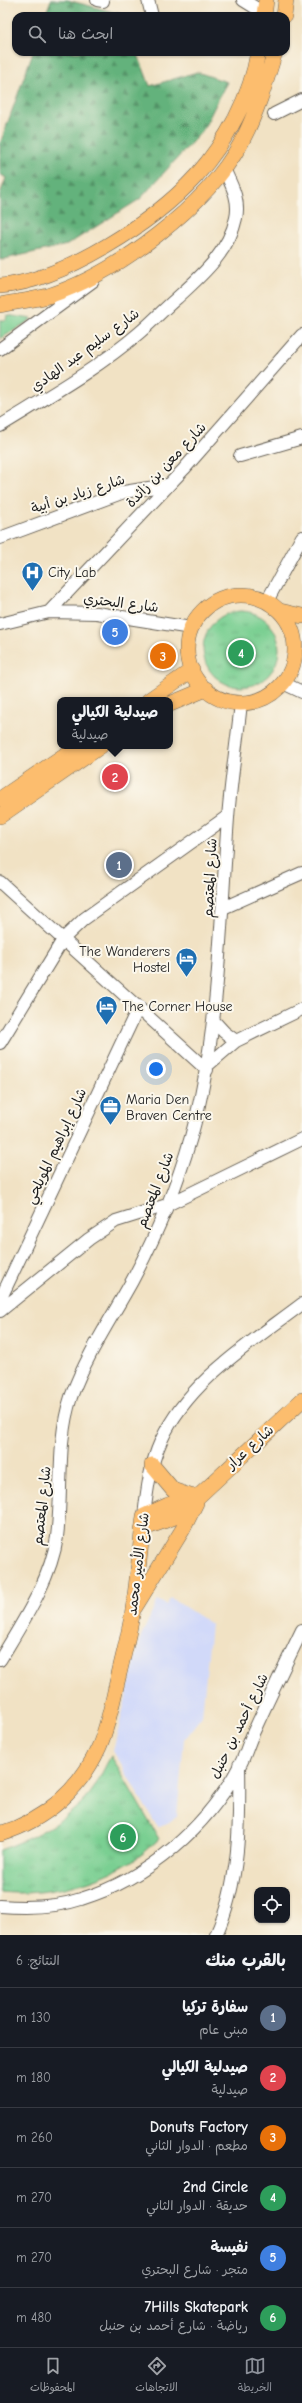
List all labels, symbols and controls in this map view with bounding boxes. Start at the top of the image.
search box [12,12,290,56]
icon: search [26,23,48,45]
text: ابحث هنا [58,25,113,43]
street label: شارع سليم عبد الهادي [27,305,144,397]
street label: شارع معن بن زائدة [122,419,210,512]
street label: شارع زياد بن أبية [29,471,127,518]
hospital icon: City Lab [19,559,45,592]
place label: City Lab [48,564,96,581]
street label: شارع البحتري [82,590,160,618]
pin: 5 [102,617,128,647]
pin: 4 [228,638,254,668]
pin: 3 [150,641,176,671]
popup [57,697,173,749]
text: صيدلية الكيالي [72,703,158,721]
text: صيدلية [72,727,108,742]
pin: 2 [102,762,128,792]
street label: شارع المعتصم [199,838,223,918]
pin: 1 [106,850,132,880]
place label: The Wanderers Hostel [79,943,170,976]
hotel icon: The Wanderers Hostel [173,946,199,979]
hotel icon: The Corner House [93,993,119,1026]
place label: The Corner House [122,998,233,1015]
your location [146,1059,166,1079]
street label: شارع إبراهيم المويلحي [22,1085,94,1208]
place label: Maria Den Braven Centre [126,1091,212,1124]
office icon: Maria Den Braven Centre [97,1094,123,1127]
street label: شارع المعتصم [133,1150,179,1231]
street label: شارع عرار [222,1421,278,1474]
street label: شارع المعتصم [29,1465,57,1547]
street label: شارع الأمير محمد [122,1511,154,1617]
street label: شارع أحمد بن حنبل [206,1671,273,1782]
pin: 6 [110,1822,136,1852]
map controls [254,1887,290,1923]
button: locate [254,1887,290,1923]
text: بالقرب منك [205,1951,286,1970]
text: النتائج: 6 [16,1953,60,1968]
text: سفارة تركيا [182,1998,248,2016]
text: 130 m [16,2010,51,2025]
text: 1 [270,2010,276,2025]
text: مبنى عام [199,2022,248,2037]
text: صيدلية الكيالي [162,2058,248,2076]
text: 180 m [16,2070,51,2085]
text: 2 [270,2070,276,2085]
text: صيدلية [211,2082,248,2097]
text: Donuts Factory [150,2118,248,2136]
text: 260 m [16,2130,53,2145]
text: 3 [270,2130,276,2145]
text: مطعم · الدوار الثاني [145,2138,248,2153]
text: 2nd Circle [183,2178,248,2196]
text: 270 m [16,2190,52,2205]
text: 4 [270,2190,276,2205]
text: حديقة · الدوار الثاني [146,2198,248,2213]
text: نفيسة [210,2238,248,2256]
text: 270 m [16,2250,52,2265]
text: 5 [270,2250,276,2265]
text: متجر · شارع البحتري [141,2262,248,2277]
text: 7Hills Skatepark [144,2298,248,2316]
text: 480 m [16,2310,52,2325]
text: 6 [270,2310,276,2325]
text: رياضة · شارع أحمد بن حنبل [99,2318,248,2333]
tab: المحفوظات [30,2355,75,2397]
tab: الاتجاهات [135,2355,178,2397]
tab: الخريطة [238,2355,272,2397]

